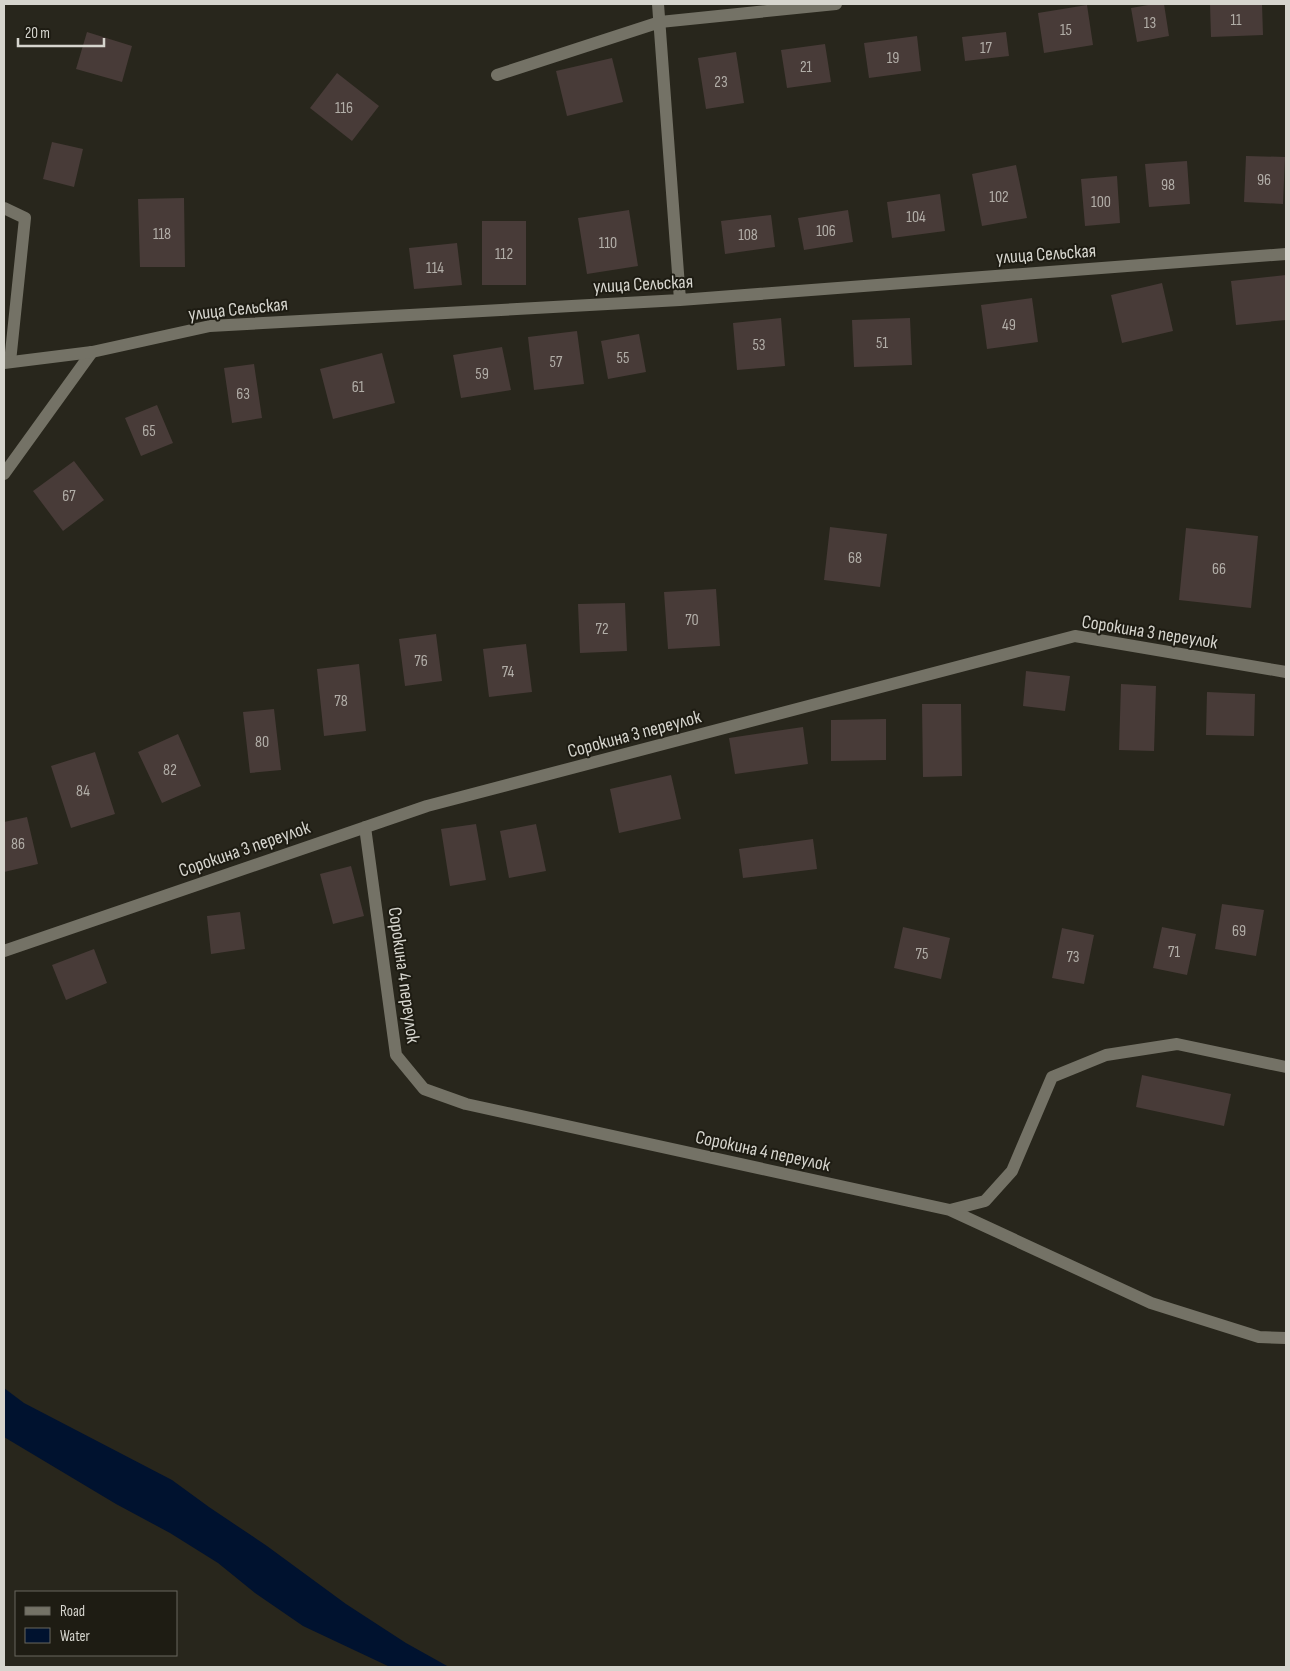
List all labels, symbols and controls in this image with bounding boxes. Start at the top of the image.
house number: 11 [1230,11,1242,30]
house number: 13 [1144,14,1156,33]
scale bar [18,15,104,47]
house number: 15 [1060,21,1072,40]
text: 20 m [25,24,50,43]
house number: 17 [980,39,993,58]
house number: 19 [887,49,899,68]
house number: 21 [800,58,813,77]
house number: 23 [714,73,728,92]
house number: 116 [335,99,353,118]
house number: 96 [1257,171,1271,190]
house number: 98 [1161,176,1175,195]
house number: 102 [989,188,1009,207]
house number: 100 [1091,193,1111,212]
house number: 104 [906,208,926,227]
house number: 106 [816,222,836,241]
house number: 118 [153,225,171,244]
house number: 108 [738,226,758,245]
house number: 110 [599,234,617,253]
street label: улица Сельская [995,240,1097,269]
house number: 112 [495,245,513,264]
house number: 114 [426,259,444,278]
street label: улица Сельская [593,270,694,299]
street label: улица Сельская [187,293,289,326]
house number: 49 [1002,316,1016,335]
house number: 51 [876,334,888,353]
house number: 53 [752,336,766,355]
house number: 55 [617,349,629,368]
house number: 57 [550,353,563,372]
house number: 59 [475,365,489,384]
house number: 61 [352,378,365,397]
house number: 63 [236,385,250,404]
house number: 65 [142,422,156,441]
house number: 67 [62,487,76,506]
house number: 68 [848,549,862,568]
house number: 66 [1212,560,1226,579]
street label: Сорокина 3 переулок [1080,610,1220,655]
house number: 70 [685,611,699,630]
house number: 72 [596,620,608,639]
house number: 76 [414,652,428,671]
house number: 74 [502,663,514,682]
house number: 78 [334,692,348,711]
street label: Сорокина 3 переулок [565,705,704,763]
house number: 80 [255,733,269,752]
house number: 82 [163,761,177,780]
house number: 84 [76,782,90,801]
street label: Сорокина 3 переулок [176,816,314,883]
house number: 86 [11,835,25,854]
street label: Сорокина 4 переулок [383,906,425,1046]
house number: 69 [1232,922,1246,941]
house number: 71 [1168,943,1180,962]
house number: 75 [916,945,928,964]
house number: 73 [1066,948,1080,967]
street label: Сорокина 4 переулок [693,1126,833,1177]
legend [15,1591,178,1656]
text: Road [60,1602,85,1621]
text: Water [60,1627,91,1646]

